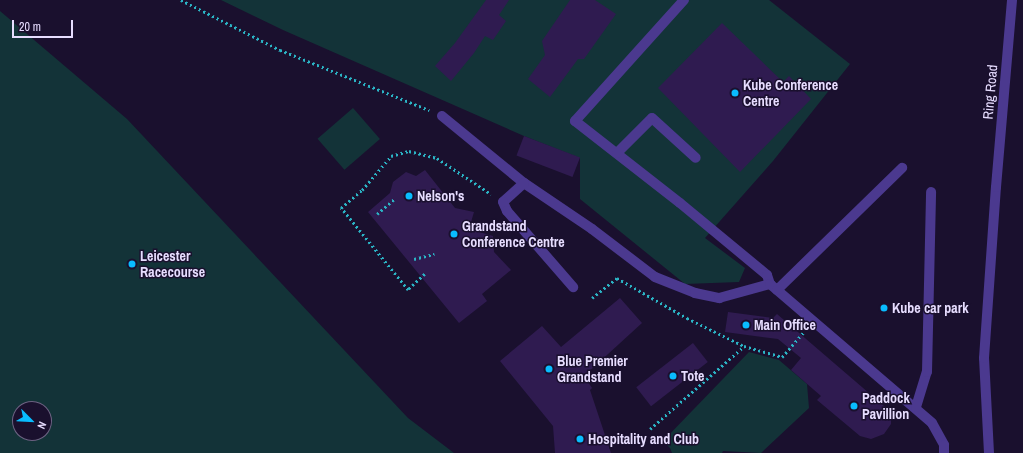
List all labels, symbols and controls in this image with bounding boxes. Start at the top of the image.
scale bar [14,12,75,38]
text: 20 m [19,19,41,35]
street label: Ring Road [979,64,1001,120]
place label: Kube Conference Centre [743,77,838,110]
marker: Kube Conference Centre [730,88,740,98]
place label: Nelson's [417,188,464,204]
marker: Nelson's [404,191,414,201]
place label: Grandstand Conference Centre [462,218,565,250]
marker: Grandstand Conference Centre [449,229,459,239]
place label: Leicester Racecourse [140,248,205,280]
marker: Leicester Racecourse [127,259,137,269]
place label: Kube car park [892,300,969,316]
marker: Kube car park [879,303,889,313]
place label: Main Office [754,317,816,333]
marker: Main Office [741,320,751,330]
place label: Blue Premier Grandstand [557,353,628,386]
marker: Blue Premier Grandstand [544,364,554,374]
place label: Tote [681,368,704,384]
marker: Tote [668,371,678,381]
place label: Paddock Pavillion [862,390,910,422]
north arrow [12,401,52,441]
marker: Paddock Pavillion [849,401,859,411]
text: N [34,420,50,431]
place label: Hospitality and Club [588,431,699,447]
marker: Hospitality and Club [575,434,585,444]

